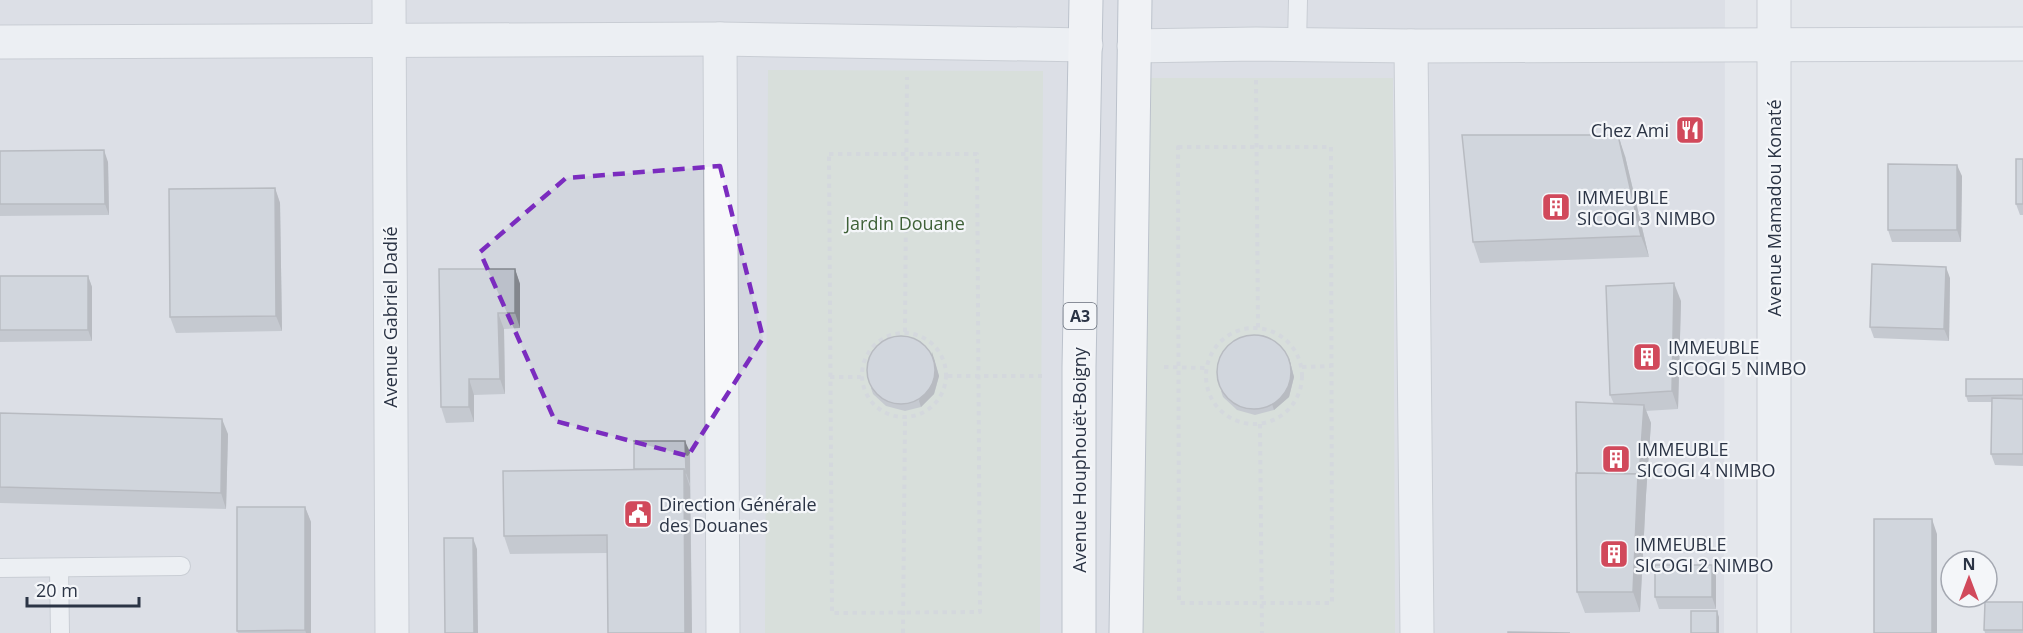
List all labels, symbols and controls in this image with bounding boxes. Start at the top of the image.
street label: Avenue Mamadou Konaté [1762,99,1786,317]
restaurant icon: Chez Ami [1674,114,1706,146]
place label: Chez Ami [1591,118,1669,142]
place label: IMMEUBLE SICOGI 3 NIMBO [1577,185,1715,230]
building icon: IMMEUBLE SICOGI 3 NIMBO [1540,191,1572,223]
park label: Jardin Douane [843,211,965,235]
street label: Avenue Gabriel Dadié [378,226,402,408]
road number: A3 [1064,303,1096,329]
place label: IMMEUBLE SICOGI 5 NIMBO [1668,335,1806,380]
building icon: IMMEUBLE SICOGI 5 NIMBO [1631,341,1663,373]
street label: Avenue Houphouët-Boigny [1067,346,1091,573]
place label: IMMEUBLE SICOGI 4 NIMBO [1637,437,1775,482]
building icon: IMMEUBLE SICOGI 4 NIMBO [1600,443,1632,475]
place label: Direction Générale des Douanes [659,492,817,537]
public building icon: Direction Générale des Douanes [622,498,654,530]
place label: IMMEUBLE SICOGI 2 NIMBO [1635,532,1773,577]
building icon: IMMEUBLE SICOGI 2 NIMBO [1598,538,1630,570]
north arrow [1939,549,1999,609]
text: N [1962,553,1976,575]
scale bar [27,570,140,608]
text: 20 m [36,578,78,602]

